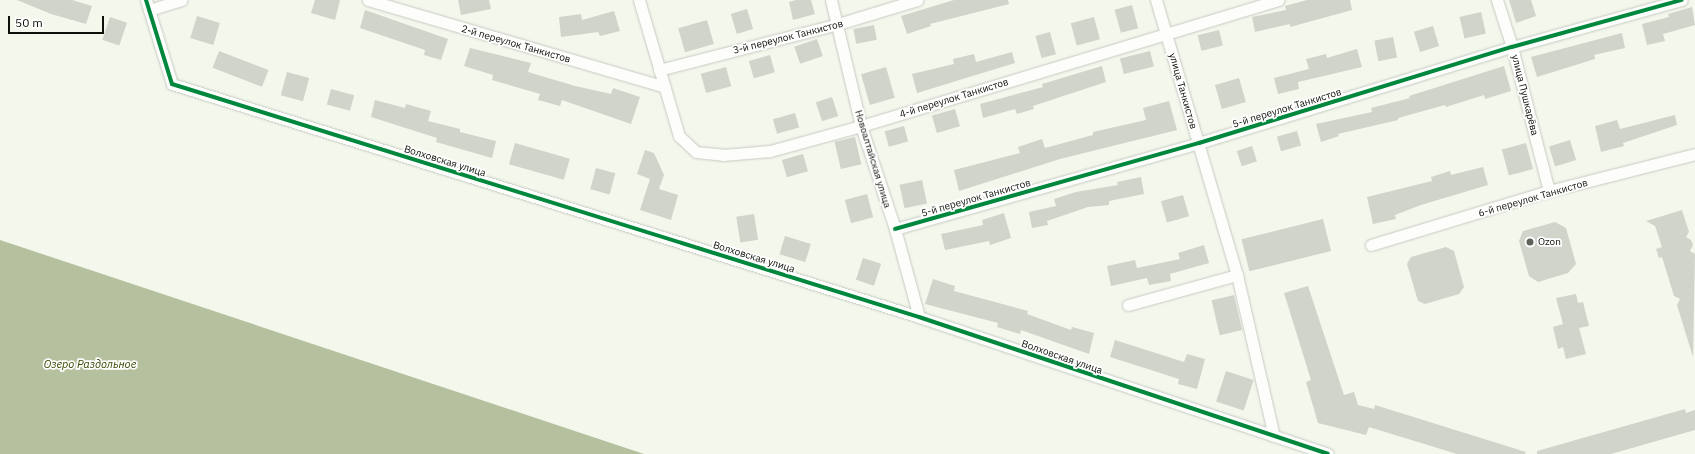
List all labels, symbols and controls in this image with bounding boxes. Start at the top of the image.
scale bar [10,8,106,34]
text: 50 m [15,15,43,30]
street label: 3-й переулок Танкистов [732,17,844,57]
street label: 2-й переулок Танкистов [460,23,572,65]
street label: улица Танкистов [1166,52,1200,130]
street label: улица Пушкарёва [1509,53,1541,137]
street label: 4-й переулок Танкистов [898,76,1010,120]
street label: 5-й переулок Танкистов [1231,86,1343,130]
street label: Новоалтайская улица [852,109,894,209]
street label: Волховская улица [403,143,487,179]
street label: 5-й переулок Танкистов [920,177,1032,219]
street label: 6-й переулок Танкистов [1477,177,1589,219]
place label: Ozon [1538,236,1561,248]
marker: Ozon [1525,237,1535,247]
street label: Волховская улица [712,239,796,275]
street label: Волховская улица [1020,337,1104,377]
water label: Озеро Раздольное [44,357,136,371]

